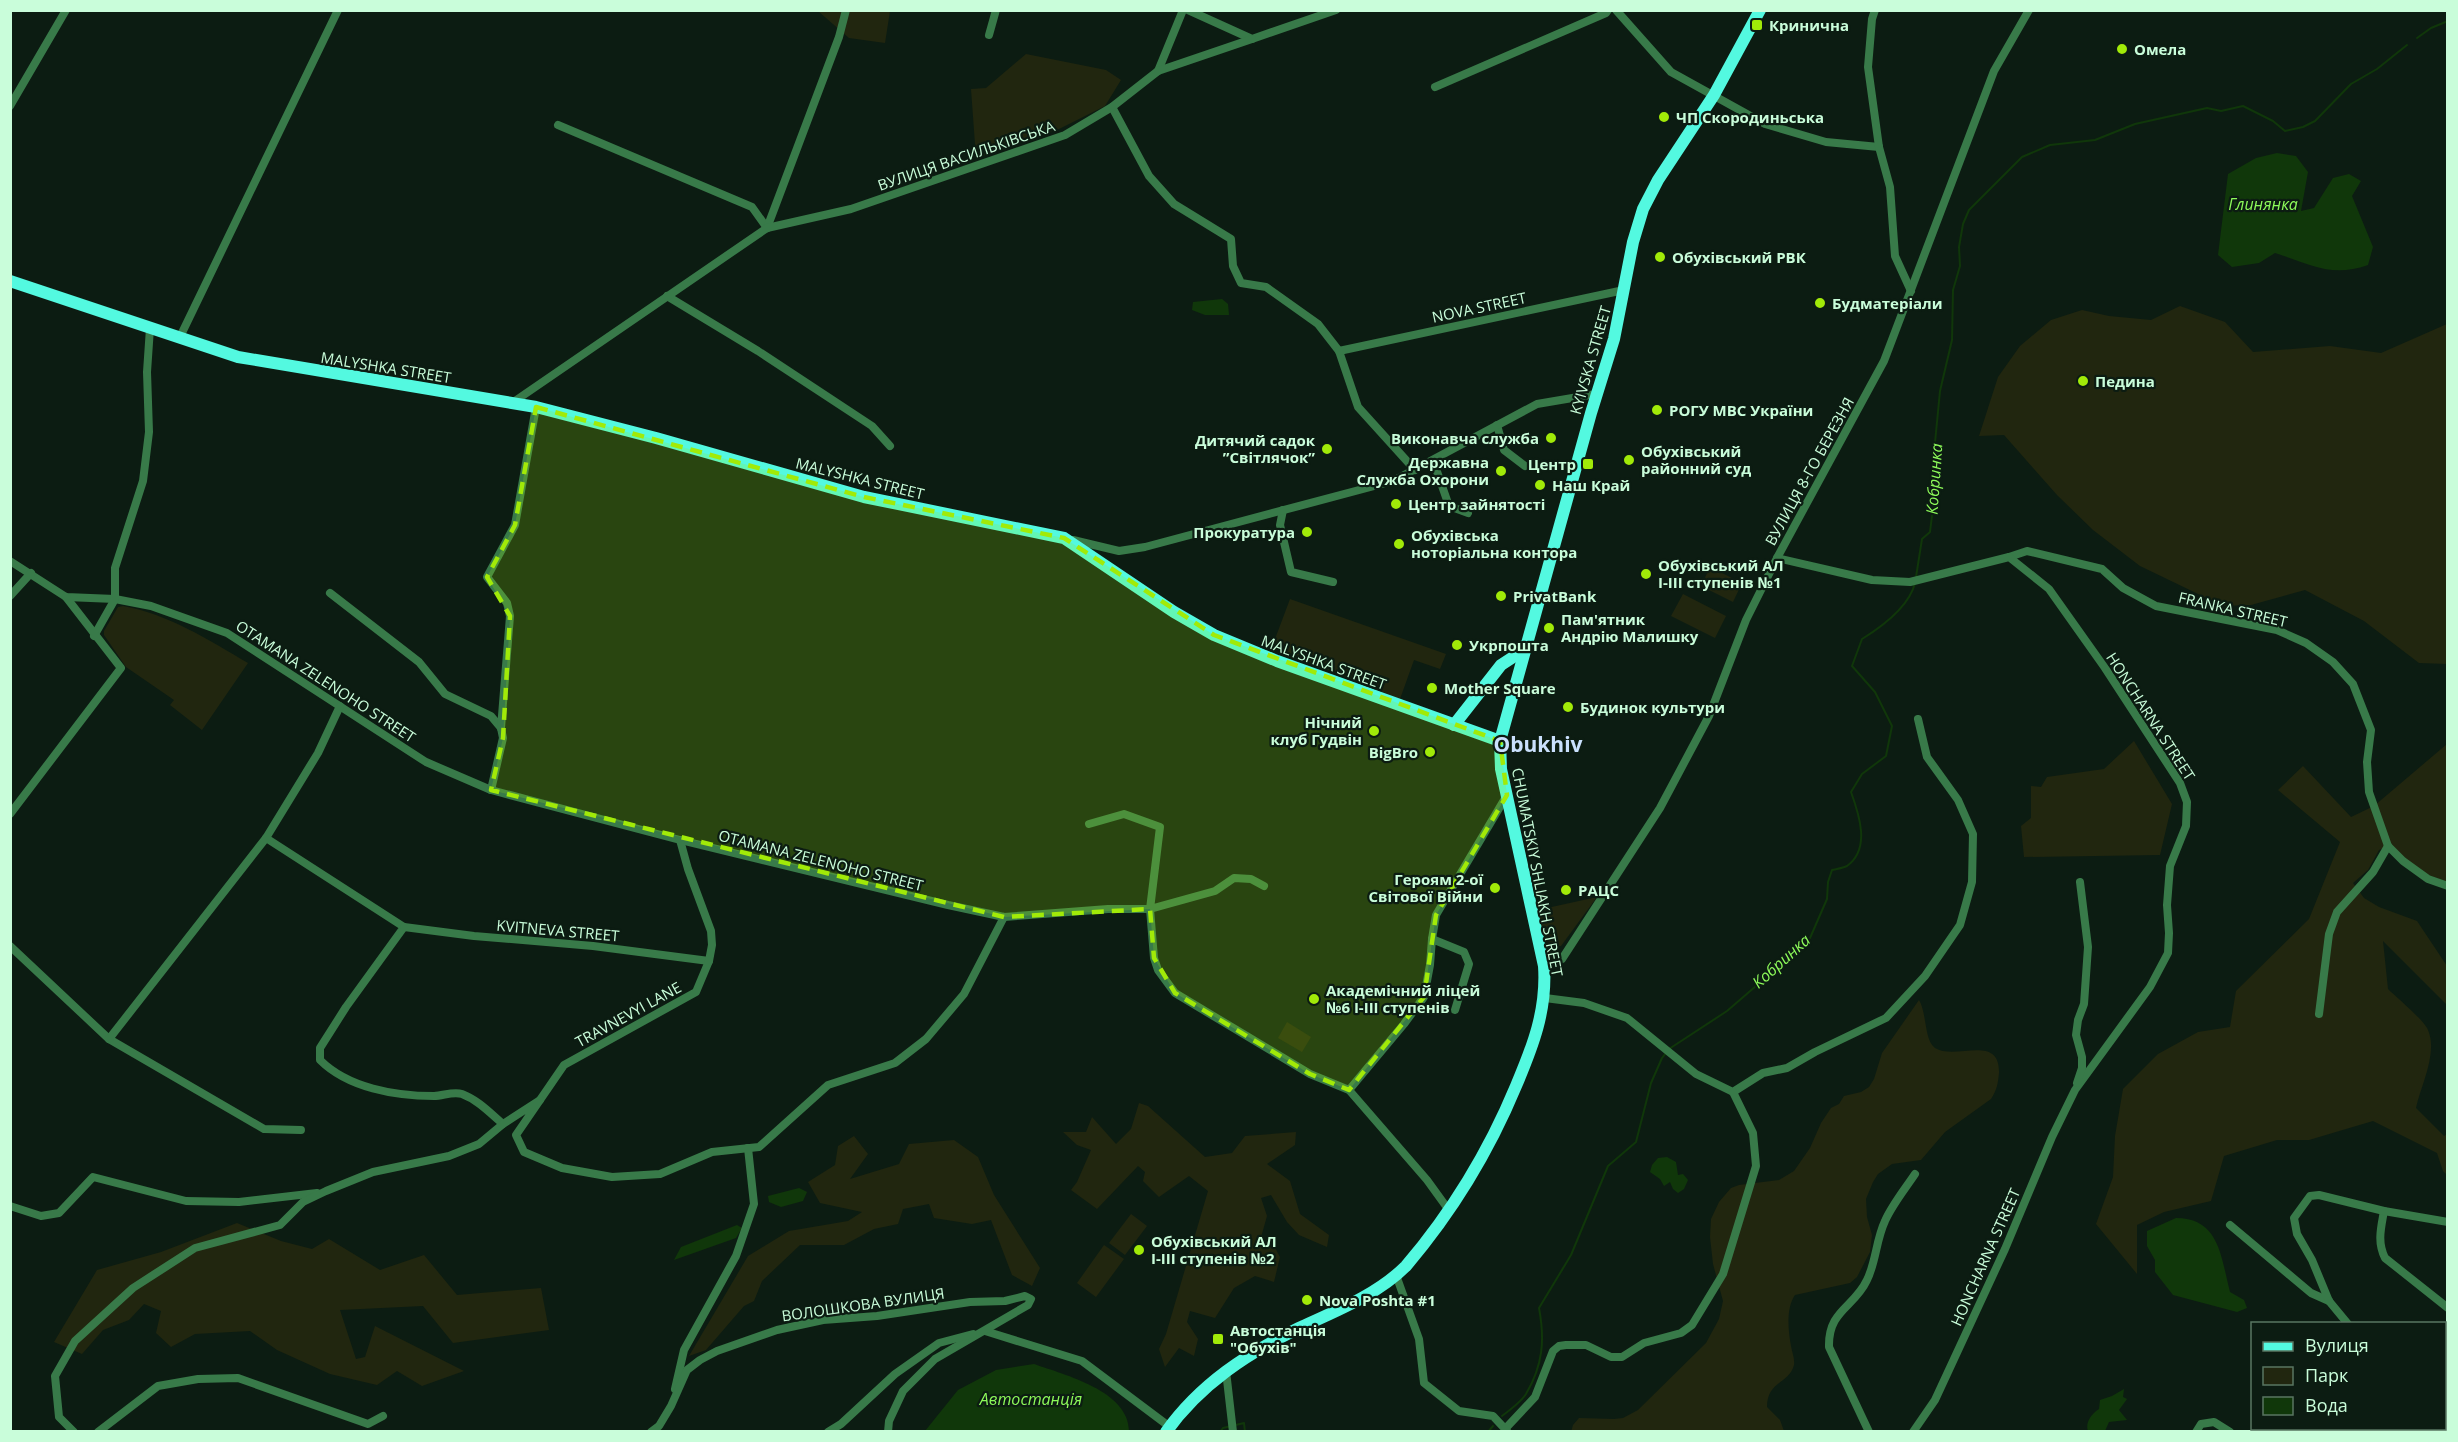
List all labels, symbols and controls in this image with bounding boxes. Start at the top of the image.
place label: Кринична [1769,15,1849,35]
marker: Кринична [1750,18,1764,32]
place label: Омела [2134,39,2186,59]
marker: Омела [2115,42,2129,56]
place label: ЧП Скородиньська [1676,107,1824,127]
marker: ЧП Скородиньська [1657,110,1671,124]
street label: ВУЛИЦЯ ВАСИЛЬКІВСЬКА [875,115,1058,195]
water label: Глинянка [2228,193,2298,215]
place label: Обухівський РВК [1672,247,1807,267]
marker: Обухівський РВК [1653,250,1667,264]
street label: NOVA STREET [1430,287,1529,327]
place label: Будматеріали [1832,293,1943,313]
marker: Будматеріали [1813,296,1827,310]
street label: KYIVSKA STREET [1565,303,1615,417]
street label: MALYSHKA STREET [319,347,453,387]
place label: Педина [2095,371,2155,391]
marker: Педина [2076,374,2090,388]
street label: ВУЛИЦЯ 8-ГО БЕРЕЗНЯ [1760,393,1858,549]
place label: РОГУ МВС України [1669,400,1813,420]
marker: РОГУ МВС України [1650,403,1664,417]
place label: Виконавча служба [1391,428,1539,448]
place label: Дитячий садок ”Світлячок” [1195,430,1316,467]
marker: Виконавча служба [1544,431,1558,445]
place label: Обухівський районний суд [1641,441,1751,478]
marker: Дитячий садок ”Світлячок” [1320,442,1334,456]
water label: Кобринка [1921,443,1947,515]
street label: MALYSHKA STREET [794,452,927,504]
place label: Державна Служба Охорони [1356,452,1489,489]
marker: Обухівський районний суд [1622,453,1636,467]
place label: Центр [1528,454,1576,474]
marker: Центр [1581,457,1595,471]
marker: Державна Служба Охорони [1494,464,1508,478]
place label: Наш Край [1552,475,1630,495]
marker: Наш Край [1533,478,1547,492]
place label: Центр зайнятості [1408,494,1545,514]
marker: Центр зайнятості [1389,497,1403,511]
place label: Прокуратура [1193,522,1295,542]
marker: Прокуратура [1300,525,1314,539]
place label: Обухівська ноторіальна контора [1411,525,1577,562]
marker: Обухівська ноторіальна контора [1392,537,1406,551]
place label: Обухівський АЛ І-ІІІ ступенів №1 [1658,555,1784,592]
marker: Обухівський АЛ І-ІІІ ступенів №1 [1639,567,1653,581]
place label: PrivatBank [1513,586,1597,606]
street label: FRANKA STREET [2177,587,2290,631]
marker: PrivatBank [1494,589,1508,603]
place label: Пам'ятник Андрію Малишку [1561,609,1699,646]
street label: OTAMANA ZELENOHO STREET [232,615,420,747]
marker: Пам'ятник Андрію Малишку [1542,621,1556,635]
street label: MALYSHKA STREET [1259,630,1390,694]
place label: Укрпошта [1469,635,1549,655]
marker: Укрпошта [1450,638,1464,652]
street label: HONCHARNA STREET [2102,648,2200,784]
place label: Mother Square [1444,678,1556,698]
marker: Mother Square [1425,681,1439,695]
place label: Будинок культури [1580,697,1725,717]
marker: Будинок культури [1561,700,1575,714]
place label: Нічний клуб Гудвін [1270,712,1362,749]
marker: Нічний клуб Гудвін [1367,724,1381,738]
district label: Obukhiv [1494,730,1583,758]
place label: BigBro [1369,742,1418,762]
marker: BigBro [1423,745,1437,759]
street label: CHUMATSKIY SHLIAKH STREET [1508,766,1568,979]
street label: OTAMANA ZELENOHO STREET [716,825,926,895]
place label: Героям 2-ої Світової Війни [1368,869,1483,906]
place label: РАЦС [1578,880,1619,900]
marker: Героям 2-ої Світової Війни [1488,881,1502,895]
marker: РАЦС [1559,883,1573,897]
street label: KVITNEVA STREET [496,915,621,945]
water label: Кобринка [1747,929,1815,993]
street label: TRAVNEVYI LANE [572,977,684,1051]
place label: Академічний ліцей №6 І-ІІІ ступенів [1326,980,1480,1017]
marker: Академічний ліцей №6 І-ІІІ ступенів [1307,992,1321,1006]
street label: HONCHARNA STREET [1946,1184,2025,1329]
place label: Обухівський АЛ І-ІІІ ступенів №2 [1151,1231,1277,1268]
marker: Обухівський АЛ І-ІІІ ступенів №2 [1132,1243,1146,1257]
street label: ВОЛОШКОВА ВУЛИЦЯ [780,1283,946,1325]
place label: Nova Poshta #1 [1319,1290,1436,1310]
marker: Nova Poshta #1 [1300,1293,1314,1307]
place label: Автостанція "Обухів" [1230,1320,1326,1357]
legend [2251,1322,2446,1430]
marker: Автостанція "Обухів" [1211,1332,1225,1346]
text: Вулиця [2305,1333,2369,1357]
text: Парк [2305,1363,2349,1387]
water label: Автостанція [979,1388,1082,1410]
text: Вода [2305,1393,2348,1417]

